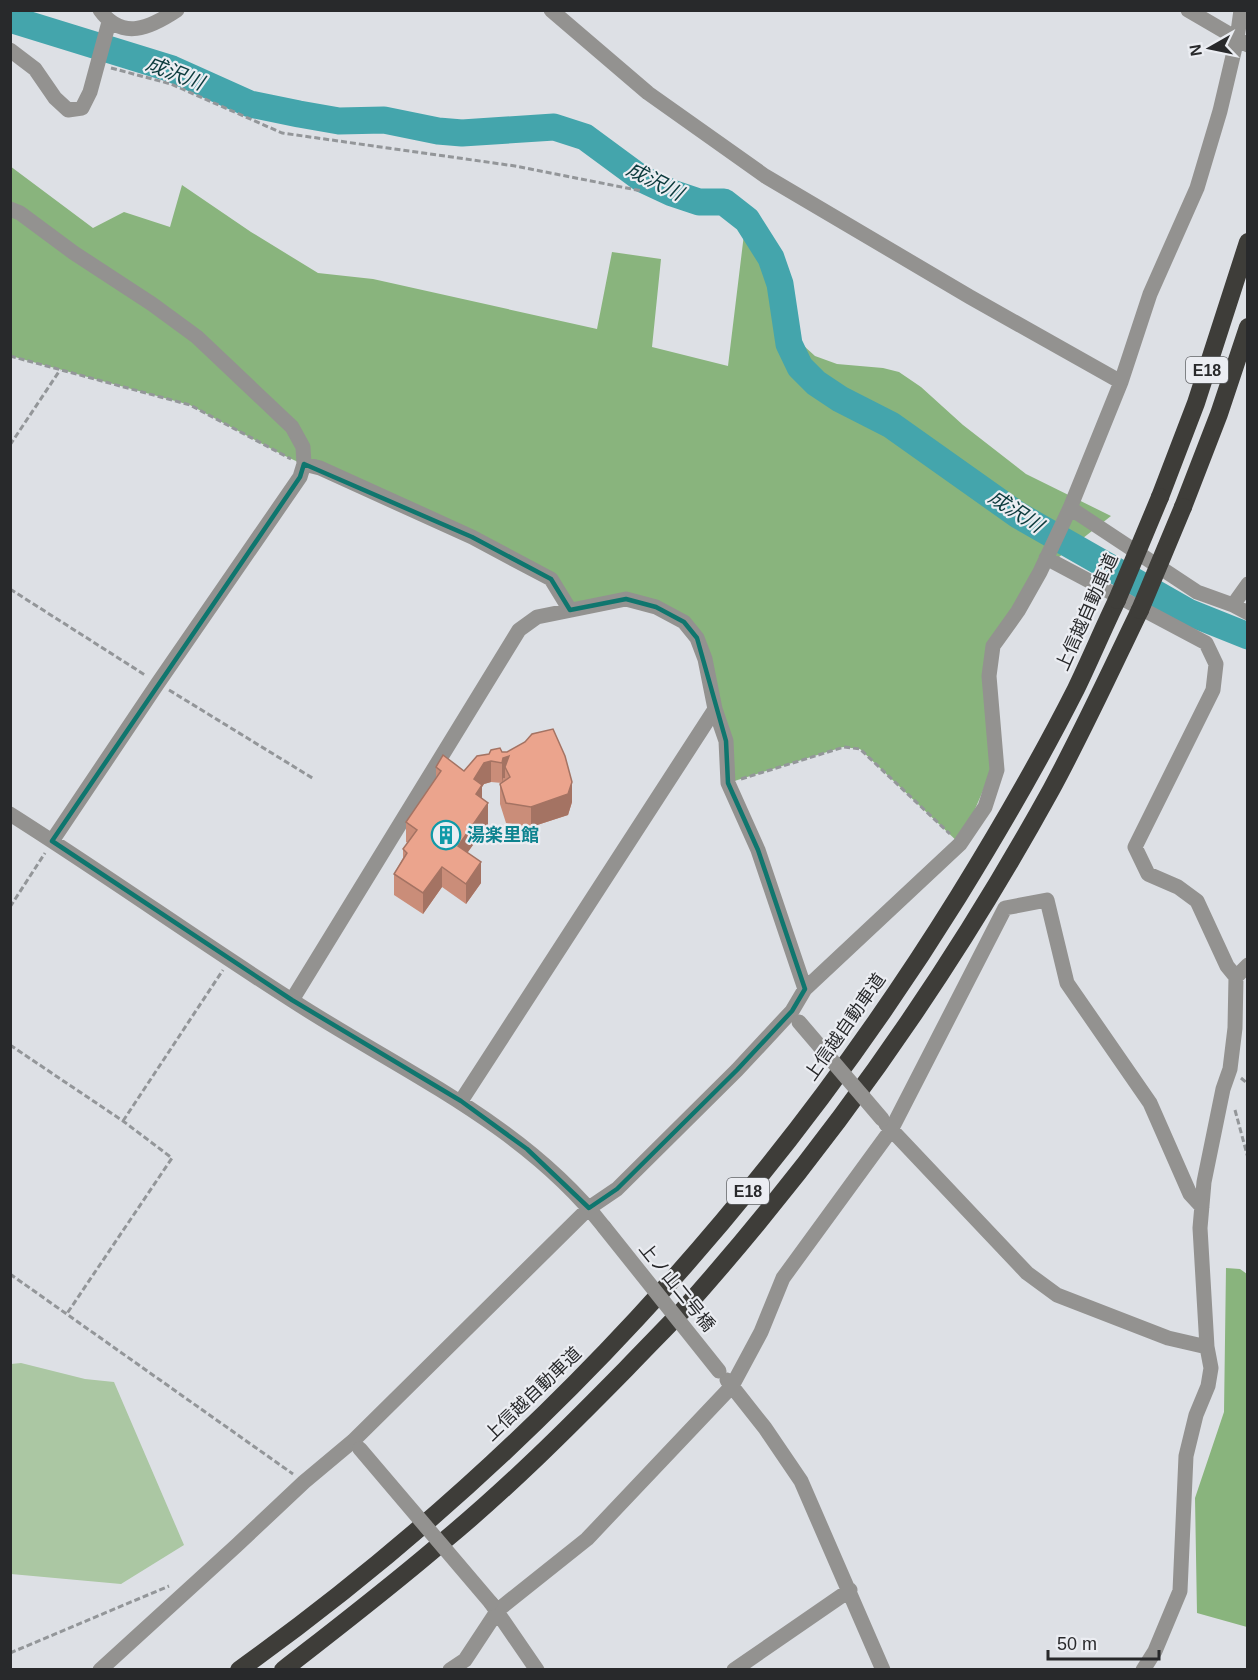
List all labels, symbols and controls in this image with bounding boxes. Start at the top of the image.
north arrow [1180,18,1240,78]
text: N [1186,43,1205,57]
water label: 成沢川 [143,52,209,95]
water label: 成沢川 [623,158,689,205]
road number: E18 [1186,357,1228,383]
water label: 成沢川 [985,485,1049,538]
street label: 上信越自動車道 [1052,550,1122,674]
building icon: 湯楽里館 [430,819,462,851]
place label: 湯楽里館 [467,825,539,845]
street label: 上信越自動車道 [801,970,889,1084]
road number: E18 [727,1178,769,1204]
street label: 上ノ山二号橋 [635,1239,719,1335]
street label: 上信越自動車道 [481,1343,585,1445]
scale bar [1048,1623,1159,1661]
text: 50 m [1057,1634,1097,1654]

